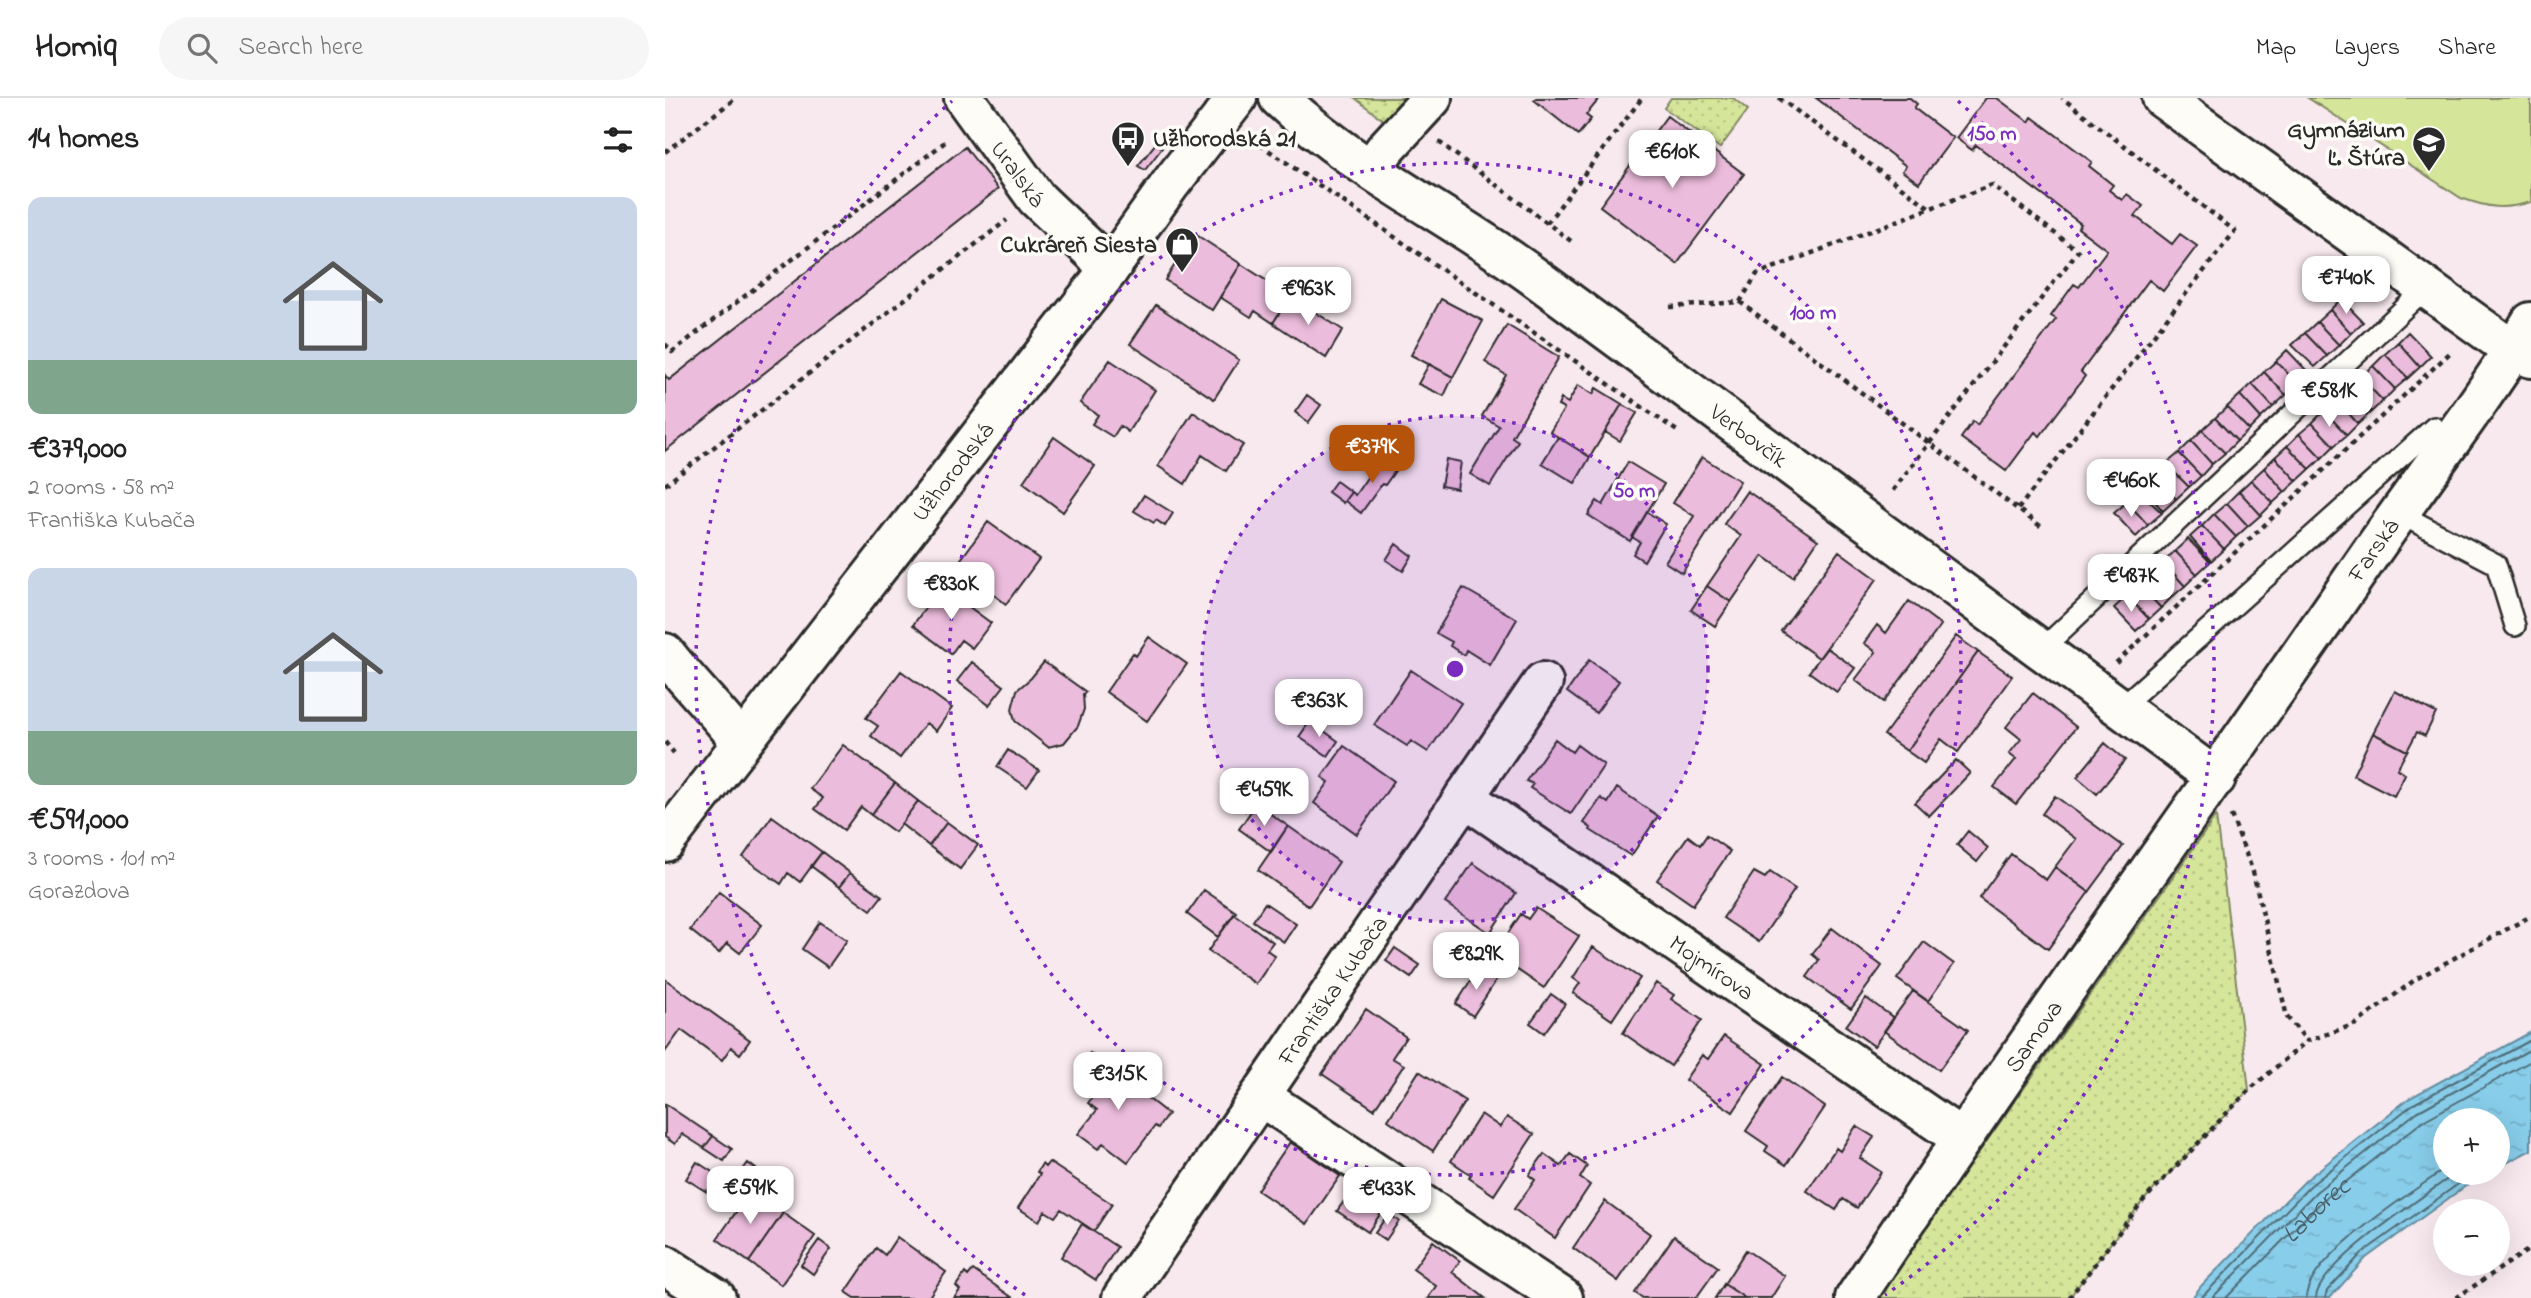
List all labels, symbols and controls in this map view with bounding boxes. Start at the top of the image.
search box [159,17,649,80]
text: Homiq [35,24,117,72]
icon: search [183,29,221,67]
text: Search here [239,29,363,67]
text: Map [2256,31,2296,66]
text: Layers [2334,31,2400,66]
text: Share [2438,31,2496,66]
place label: Gymnázium Ľ. Štúra [2287,114,2405,177]
text: 14 homes [28,118,139,162]
bus stop icon: Užhorodská 21 [1109,119,1147,168]
text: 150 m [1967,120,2017,150]
icon: filters [599,121,637,159]
place label: Užhorodská 21 [1153,123,1296,158]
school or university icon: Gymnázium Ľ. Štúra [2410,124,2448,173]
pin: €610K [1623,130,1721,190]
street label: Uralská [980,134,1051,217]
text: €610K [1645,136,1699,169]
shop icon: Cukráreň Siesta [1163,225,1201,274]
place label: Cukráreň Siesta [1000,229,1157,264]
icon: home [270,243,396,369]
pin: €740K [2297,256,2395,316]
text: €740K [2318,262,2374,295]
pin: €963K [1259,268,1357,327]
text: €963K [1281,273,1335,306]
text: 100 m [1790,299,1836,329]
pin: €581K [2280,370,2378,429]
text: €581K [2301,375,2357,408]
street label: Verbovčík [1700,396,1794,478]
street label: Užhorodská [905,416,1004,530]
pin: €379K [1323,426,1421,485]
text: €379,000 [28,428,127,472]
text: €379K [1345,431,1399,464]
pin: €460K [2082,460,2180,519]
text: €460K [2103,465,2159,498]
text: 2 rooms · 58 m² [28,472,174,505]
text: 50 m [1613,477,1655,507]
text: Františka Kubača [28,505,195,538]
street label: Farská [2340,512,2410,591]
pin: €487K [2082,554,2180,614]
text: €487K [2104,560,2158,593]
pin: €830K [902,562,1000,622]
text: €830K [923,568,979,601]
icon: home [270,614,396,740]
centre of rings [1443,657,1467,681]
pin: €363K [1270,680,1368,739]
text: €363K [1291,685,1347,718]
pin: €459K [1215,768,1313,828]
text: €459K [1236,774,1292,807]
text: €591,000 [28,799,129,843]
text: 3 rooms · 101 m² [28,843,175,876]
text: Gorazdova [28,876,130,909]
street label: Františka Kubača [1270,910,1398,1074]
street label: Mojmírova [1661,928,1760,1011]
pin: €829K [1427,932,1525,992]
text: €829K [1449,938,1503,971]
street label: Samova [1998,994,2073,1081]
pin: €315K [1069,1052,1167,1112]
text: €315K [1089,1058,1147,1091]
map controls [2433,1108,2510,1276]
button: + [2433,1108,2510,1185]
pin: €591K [701,1166,799,1226]
pin: €433K [1338,1168,1436,1227]
water label: Laborec [2274,1168,2361,1253]
text: €591K [723,1172,777,1205]
text: €433K [1359,1173,1415,1206]
button: − [2433,1199,2510,1276]

